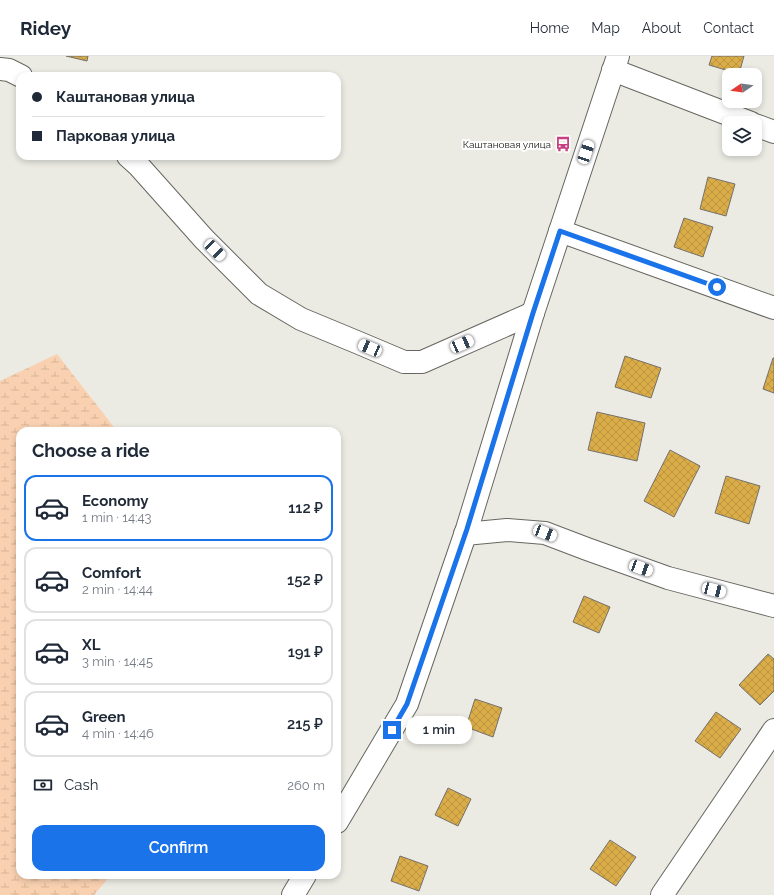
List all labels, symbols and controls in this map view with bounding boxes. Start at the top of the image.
text: Ridey [20,17,71,39]
text: Home [530,20,569,36]
text: Map [591,20,620,36]
text: About [642,20,681,36]
text: Contact [703,20,754,36]
north arrow [722,68,762,108]
map controls [722,68,762,156]
text: Каштановая улица [56,88,195,106]
button: layers [722,116,762,156]
text: Парковая улица [56,127,175,145]
bus stop icon: Каштановая улица [554,135,572,153]
place label: Каштановая улица [463,139,551,150]
car [576,139,596,165]
car [202,237,228,263]
route start [708,278,726,296]
car [449,334,475,354]
car [357,338,383,358]
text: Choose a ride [32,440,150,461]
icon: car [34,490,70,526]
text: Economy [82,492,149,510]
text: 112 ₽ [288,499,323,517]
text: 1 min · 14:43 [82,510,151,525]
car [532,523,558,543]
car [628,558,654,578]
icon: car [34,562,70,598]
text: Comfort [82,564,141,582]
text: 152 ₽ [287,571,323,589]
car [701,581,727,599]
text: 2 min · 14:44 [82,582,153,597]
icon: car [34,634,70,670]
text: XL [82,636,100,654]
text: 191 ₽ [288,643,323,661]
text: 3 min · 14:45 [82,654,153,669]
icon: car [34,706,70,742]
text: Green [82,708,126,726]
text: 215 ₽ [287,715,323,733]
callout: 1 min [406,716,472,744]
route end [383,721,401,739]
text: 1 min [423,722,455,737]
text: 4 min · 14:46 [82,726,154,741]
icon: cash [32,774,54,796]
text: Cash [64,776,98,794]
text: 260 m [287,778,325,793]
button: Confirm [32,825,325,871]

